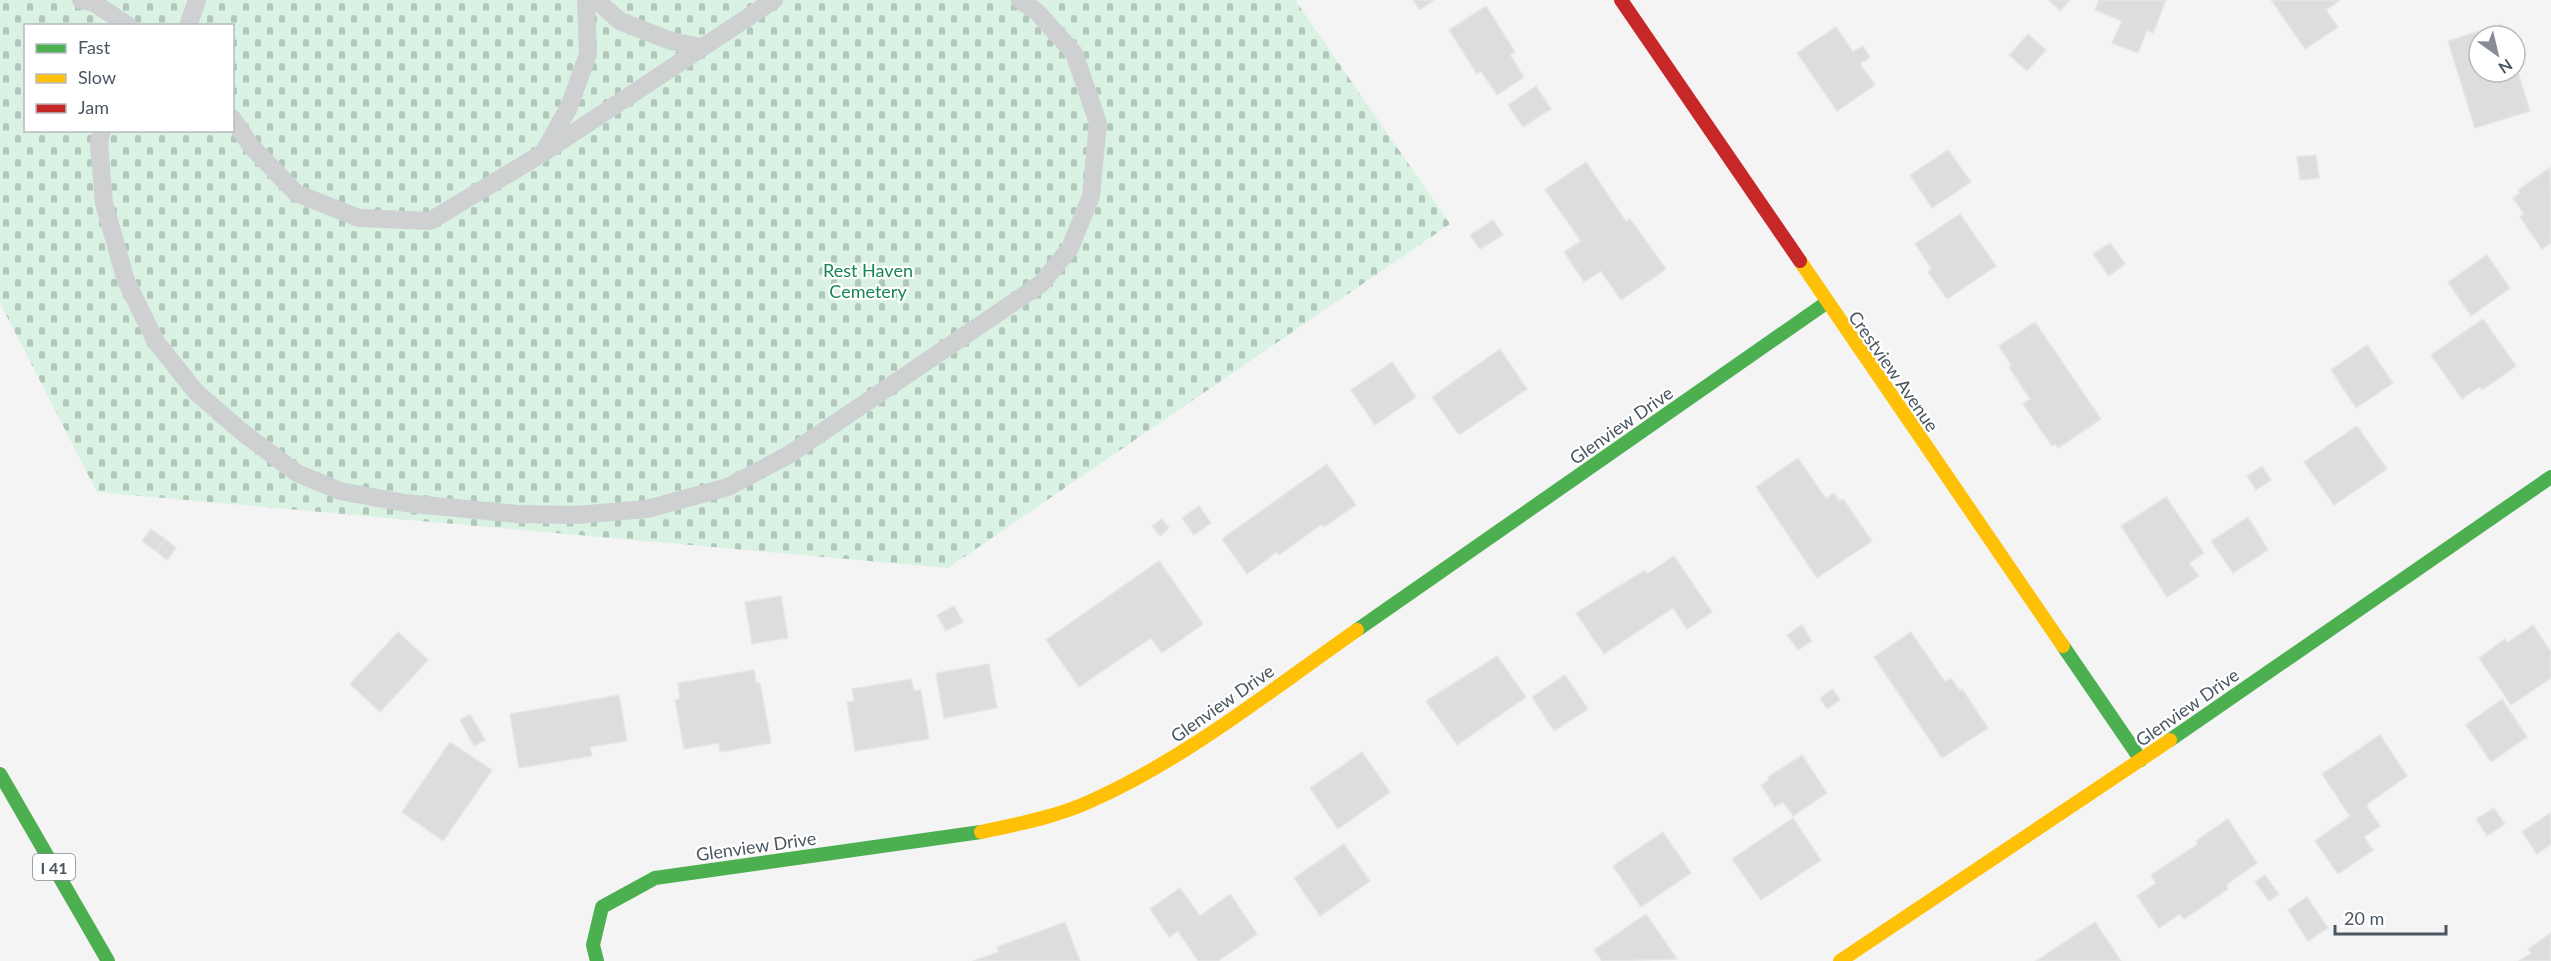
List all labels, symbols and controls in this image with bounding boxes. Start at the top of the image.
legend [24,24,234,132]
north arrow [2467,24,2527,84]
text: Fast [78,36,111,58]
text: N [2495,56,2516,78]
text: Slow [78,66,116,88]
text: Jam [78,96,109,118]
park label: Rest Haven Cemetery [823,259,913,302]
street label: Crestview Avenue [1844,306,1944,436]
street label: Glenview Drive [1565,381,1677,469]
street label: Glenview Drive [1166,659,1278,747]
street label: Glenview Drive [2131,663,2243,751]
street label: Glenview Drive [695,827,817,865]
road number: I 41 [33,854,75,880]
scale bar [2335,898,2446,936]
text: 20 m [2344,907,2384,929]

